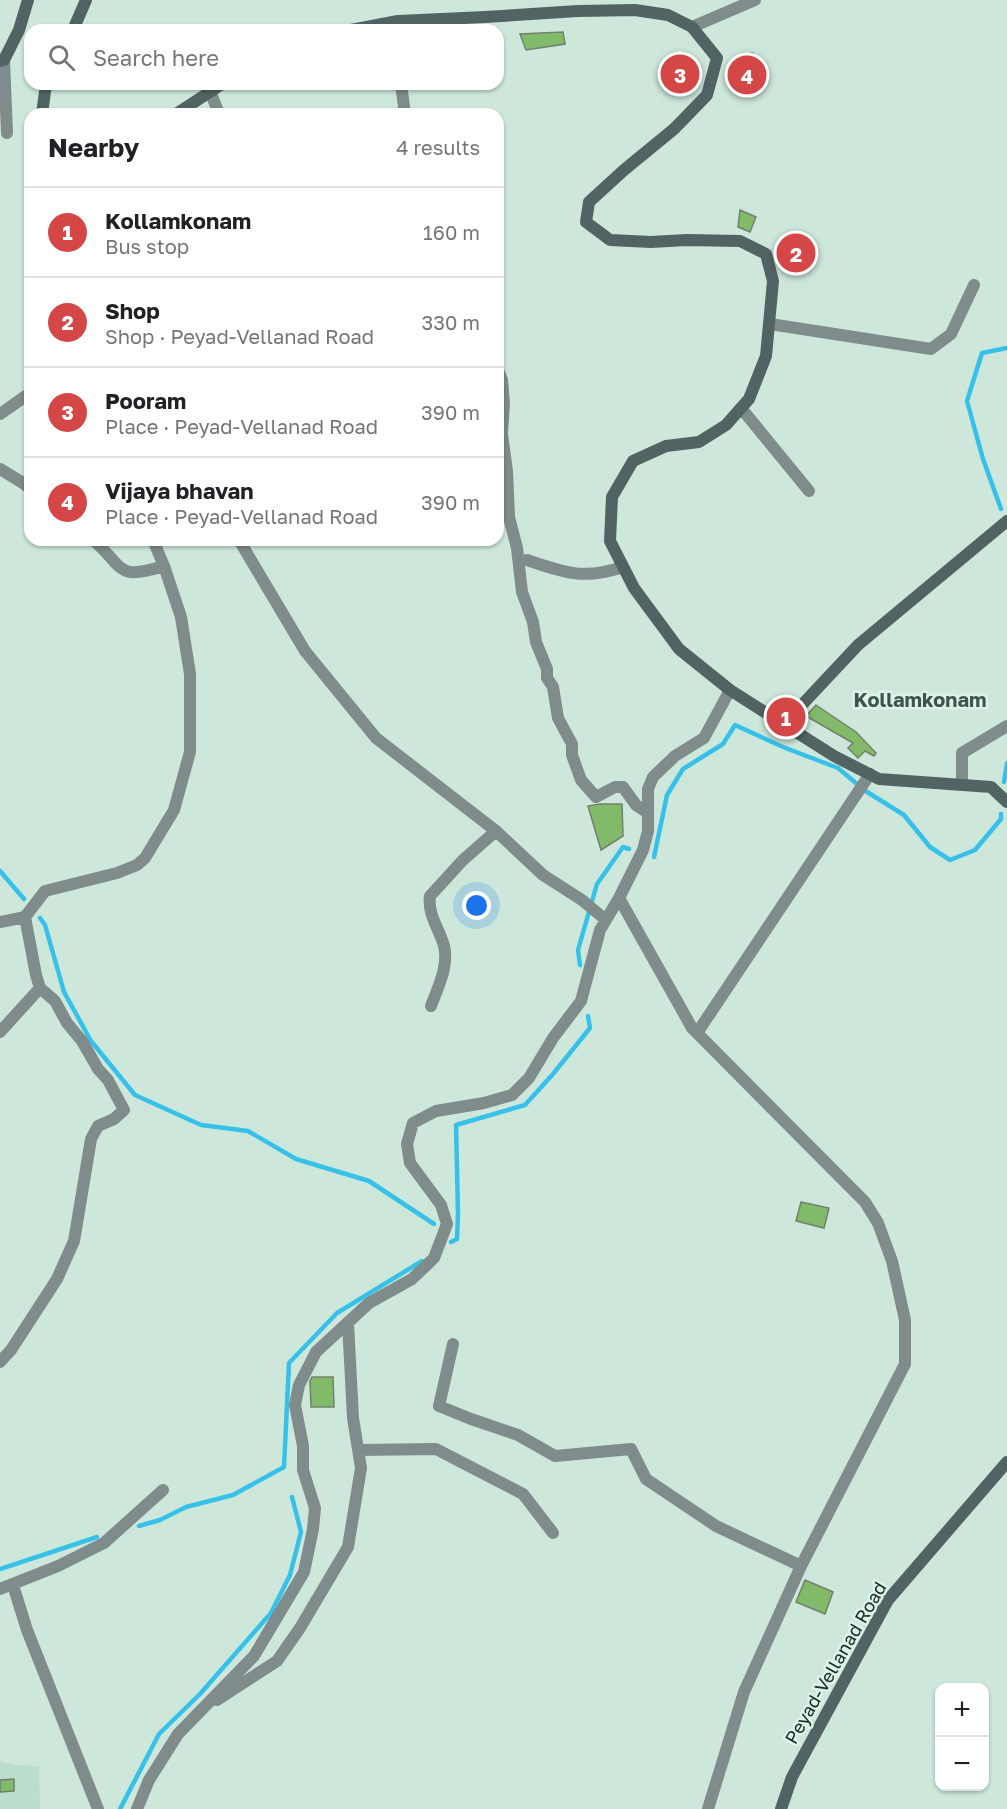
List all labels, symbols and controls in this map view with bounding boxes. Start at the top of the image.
search box [24,24,504,90]
icon: search [45,41,78,74]
text: Search here [93,44,219,71]
pin: 3 [660,52,700,97]
pin: 4 [728,52,766,98]
text: Nearby [48,132,139,163]
text: 4 results [396,135,480,159]
text: Kollamkonam [105,207,251,234]
text: 1 [62,220,73,244]
text: 160 m [423,220,480,244]
pin: 2 [776,230,816,276]
text: Bus stop [105,234,189,258]
text: Shop [105,297,160,324]
text: 2 [61,310,74,334]
text: 330 m [422,310,480,334]
text: Shop · Peyad-Vellanad Road [105,324,374,348]
text: Pooram [105,387,186,414]
text: 3 [61,400,74,424]
text: 390 m [421,400,480,424]
text: Place · Peyad-Vellanad Road [105,414,378,438]
text: Vijaya bhavan [105,477,254,504]
text: 4 [61,490,74,514]
text: 390 m [421,490,480,514]
text: Place · Peyad-Vellanad Road [105,504,378,528]
district label: Kollamkonam [854,687,987,711]
pin: 1 [766,694,806,740]
your location [462,891,491,920]
street label: Peyad-Vellanad Road [780,1578,890,1747]
map controls [935,1683,989,1791]
button: + [935,1683,989,1737]
button: − [935,1737,989,1791]

